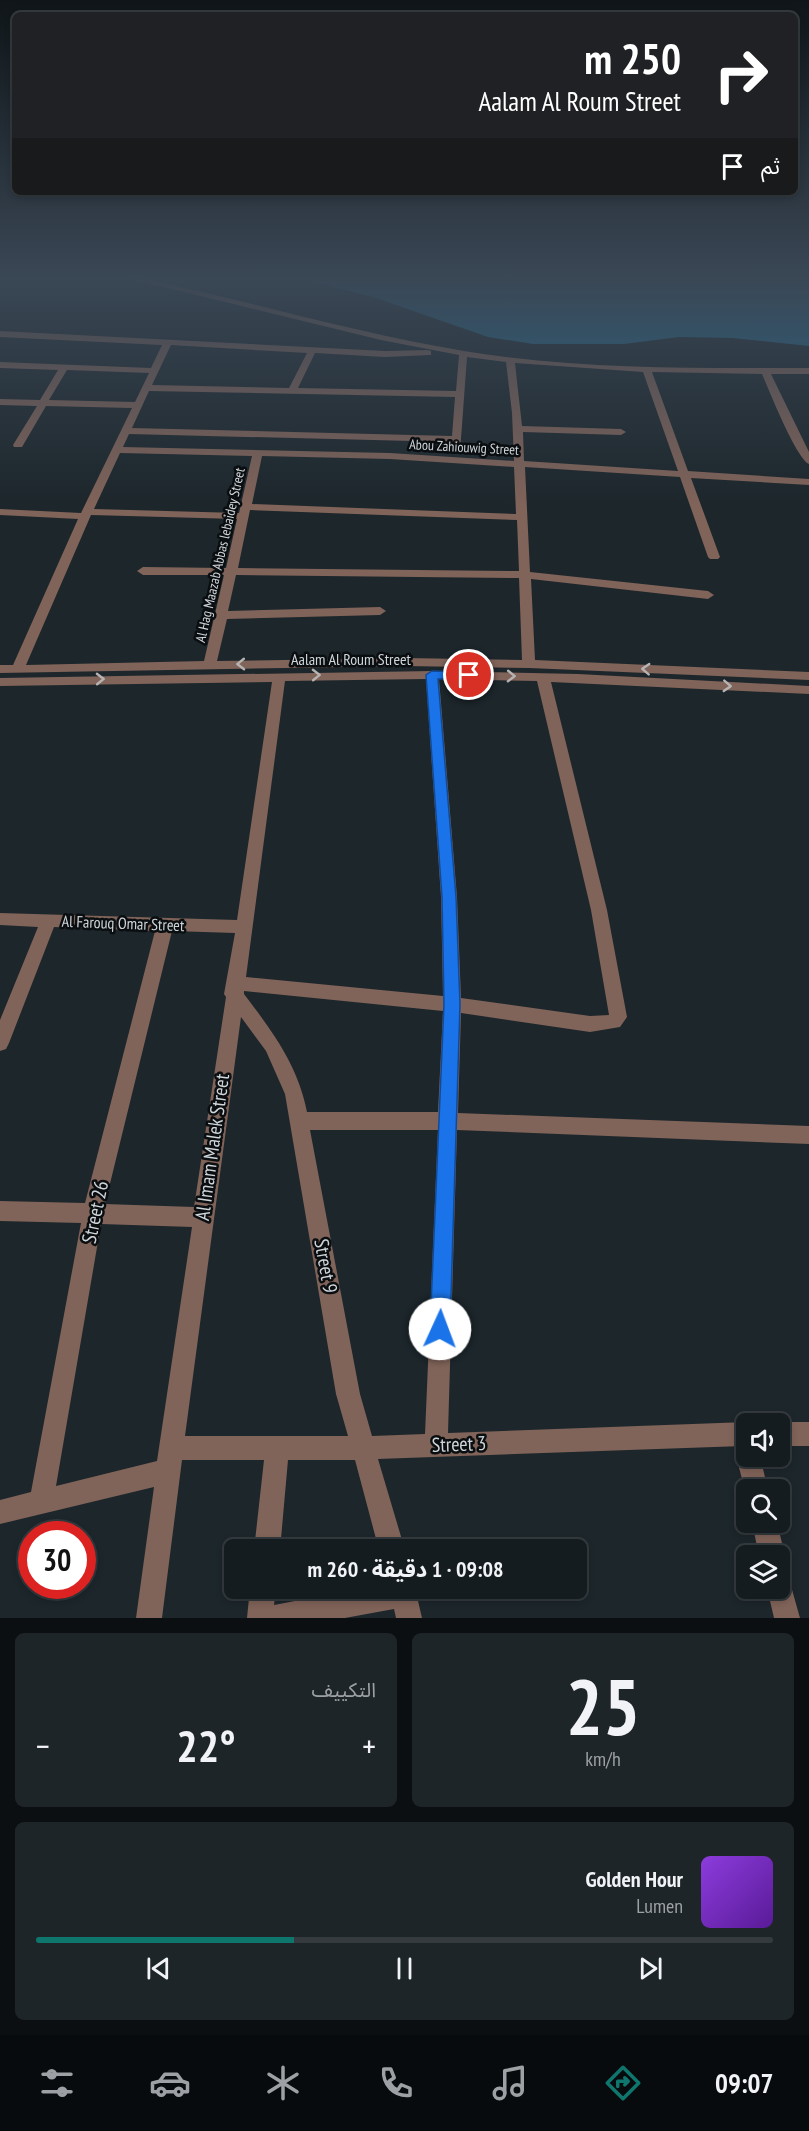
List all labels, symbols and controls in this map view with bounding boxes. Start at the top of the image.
text: 250 m [584,31,681,86]
icon: right [702,36,780,114]
text: Aalam Al Roum Street [479,84,681,118]
icon: arrive [716,150,749,183]
text: ثم [761,152,780,180]
street label: Abou Zahiouwig Street [409,435,519,459]
street label: Al Hag Maazab Abbas lebaidey Street [191,466,249,644]
street label: Aalam Al Roum Street [291,649,412,669]
pin [443,649,494,700]
one-way arrow [236,658,245,670]
icon: arrive [452,658,485,691]
one-way arrow [641,663,650,675]
one-way arrow [312,669,321,682]
one-way arrow [507,670,516,683]
one-way arrow [96,673,105,685]
one-way arrow [723,680,732,693]
street label: Al Farouq Omar Street [61,911,185,935]
street label: Al Imam Malek Street [189,1071,235,1222]
street label: Street 26 [76,1178,114,1246]
street label: Street 9 [308,1237,344,1295]
position arrow [408,1297,472,1361]
map controls [736,1413,790,1599]
button: sound [736,1413,790,1467]
street label: Street 3 [431,1430,487,1458]
button: search [736,1479,790,1533]
speed limit sign: 30 [18,1521,96,1599]
button: layers [736,1545,790,1599]
text: 09:08 · 1 دقيقة · 260 m [307,1555,504,1583]
text: 25 [566,1656,640,1757]
text: التكييف [312,1677,376,1703]
text: 22° [176,1716,236,1774]
text: − [36,1724,50,1767]
text: + [362,1724,376,1767]
text: km/h [585,1746,621,1772]
text: Golden Hour [585,1865,683,1893]
text: Lumen [636,1893,683,1919]
icon: previous [142,1952,175,1985]
icon: pause [388,1952,421,1985]
icon: next [634,1952,667,1985]
icon: filters [36,2062,78,2104]
icon: car [149,2062,191,2104]
icon: climate [262,2062,304,2104]
icon: phone [375,2062,417,2104]
icon: music [489,2062,531,2104]
icon: directions [602,2062,644,2104]
text: 09:07 [715,2066,773,2100]

